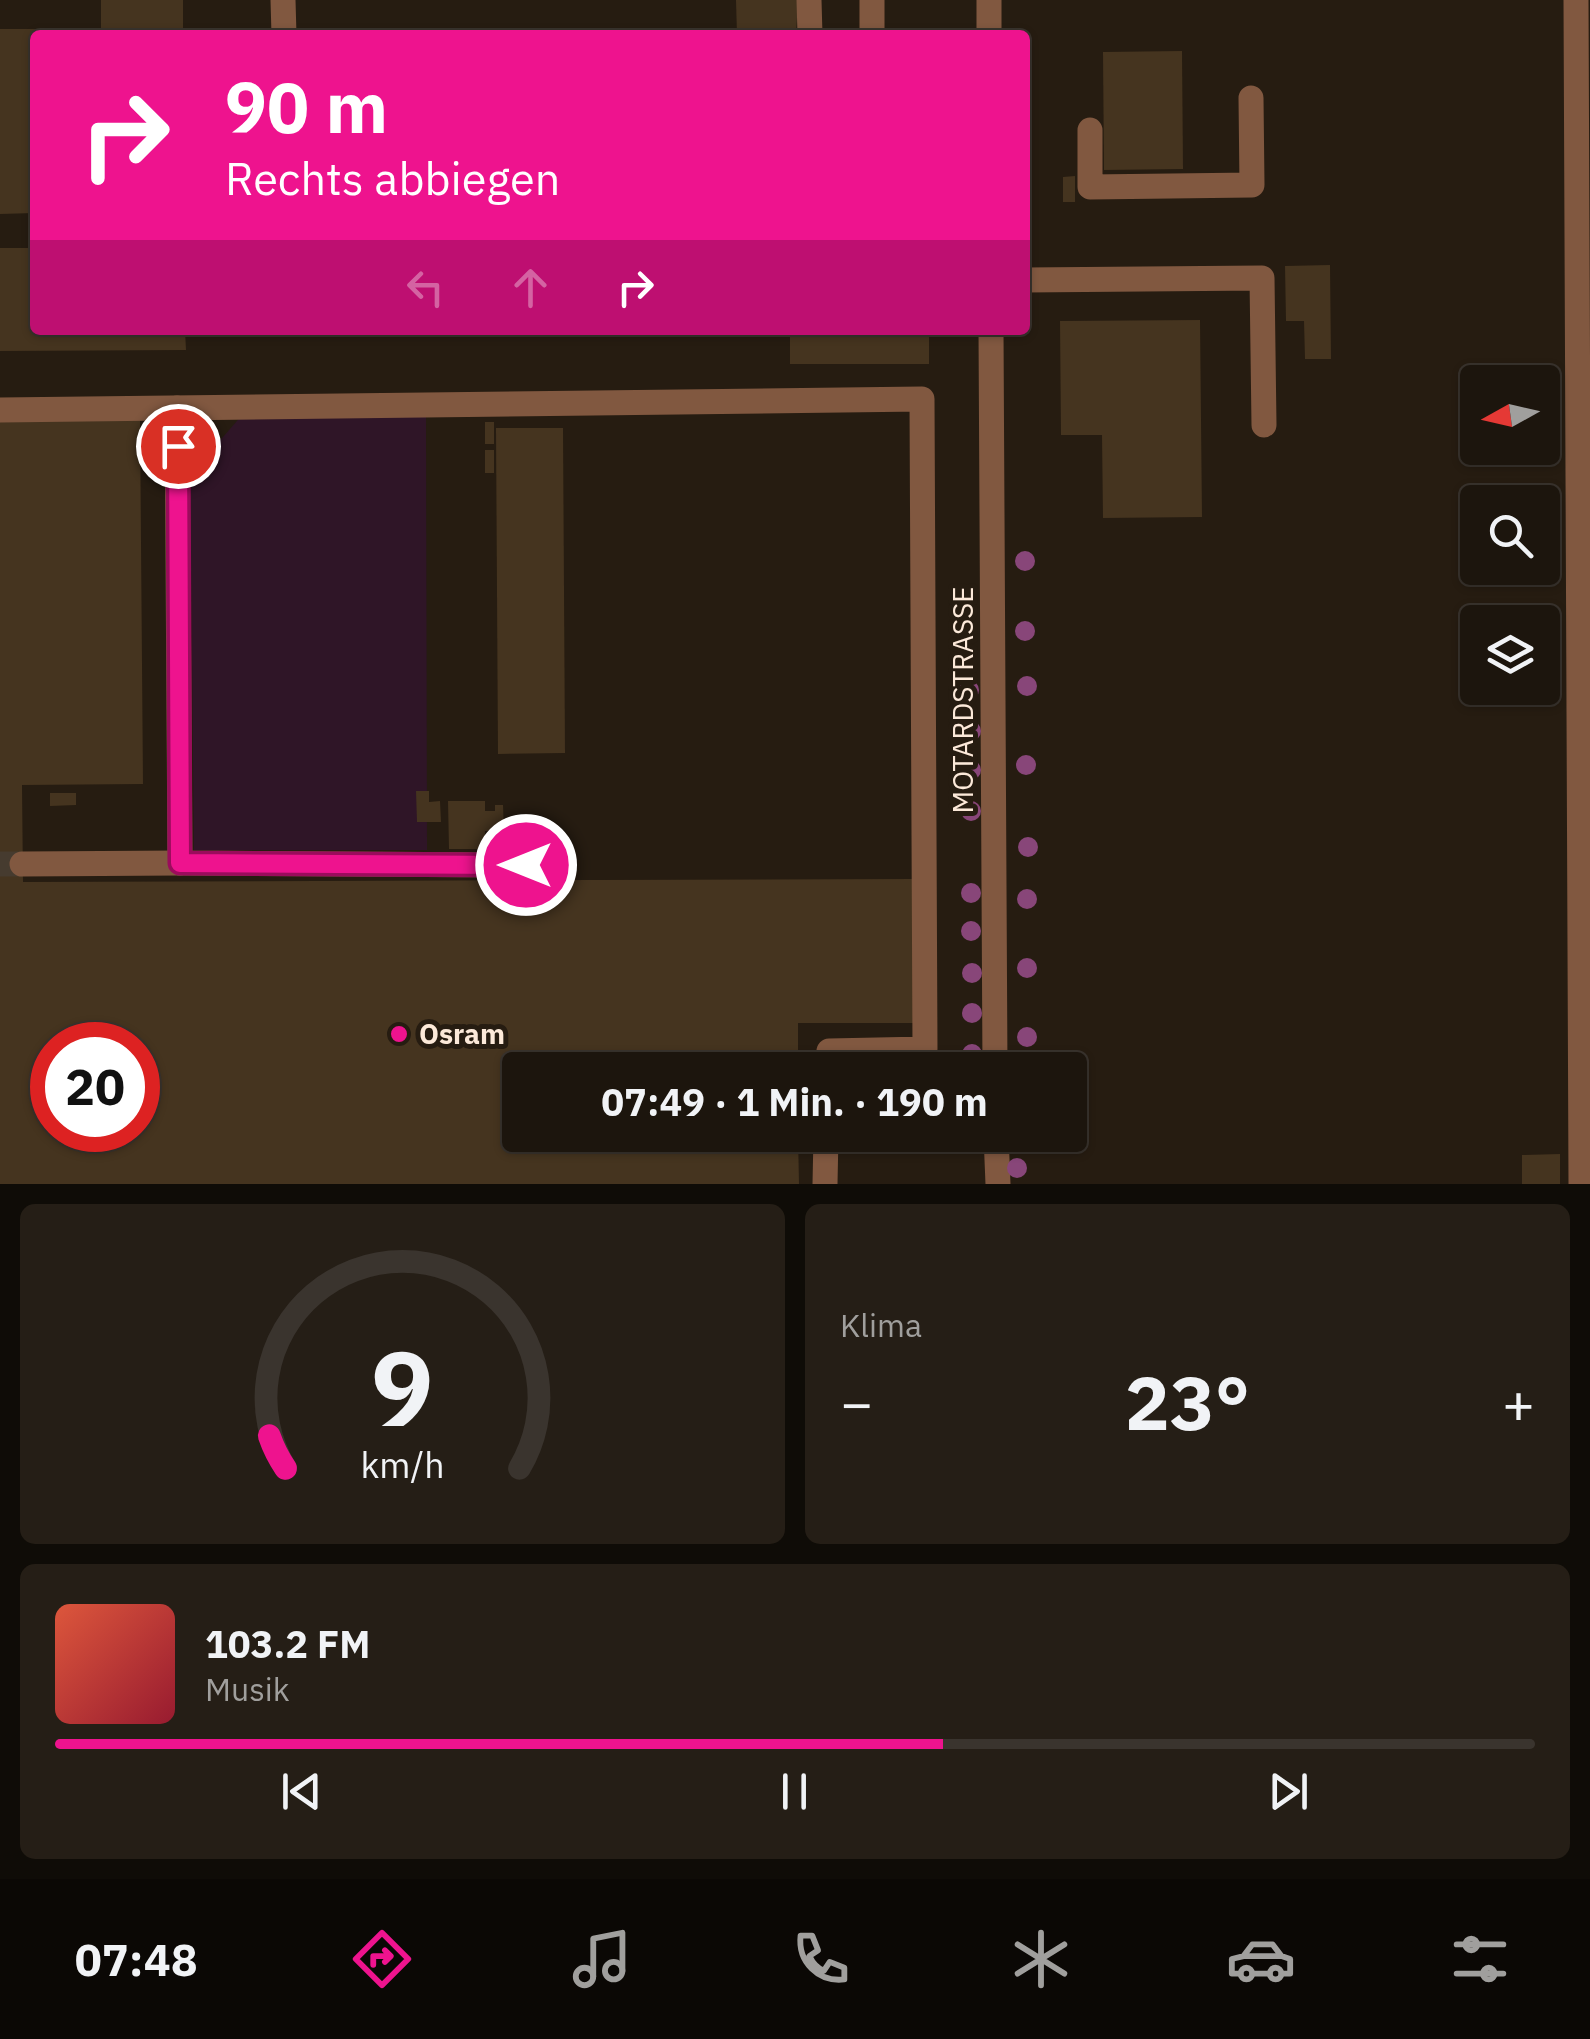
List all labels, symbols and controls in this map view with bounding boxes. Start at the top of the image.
text: 90 m [225,61,388,152]
icon: right [60,70,190,200]
text: Rechts abbiegen [225,149,560,207]
icon: left [398,260,453,315]
icon: ahead [503,260,558,315]
icon: right [608,260,663,315]
north arrow [1460,365,1560,465]
map controls [1460,365,1560,705]
pin [136,404,221,489]
icon: arrive [151,419,206,474]
button: search [1460,485,1560,585]
street label: MOTARDSTRASSE [944,586,981,814]
button: layers [1460,605,1560,705]
position arrow [474,813,578,917]
place label: Osram [419,1015,505,1052]
speed limit sign: 20 [30,1022,160,1152]
marker: Osram [388,1023,410,1045]
text: 07:49 · 1 Min. · 190 m [601,1077,988,1126]
text: Klima [840,1304,922,1346]
text: 9 [371,1319,434,1455]
text: 23° [1125,1353,1250,1451]
text: − [840,1367,873,1438]
text: + [1502,1367,1535,1438]
text: km/h [360,1441,445,1488]
text: 103.2 FM [205,1619,370,1668]
text: Musik [205,1668,290,1710]
icon: previous [274,1764,329,1819]
icon: pause [767,1764,822,1819]
icon: next [1261,1764,1316,1819]
icon: directions [347,1924,417,1994]
icon: music [567,1924,637,1994]
icon: phone [786,1924,856,1994]
icon: climate [1006,1924,1076,1994]
icon: car [1226,1924,1296,1994]
icon: filters [1445,1924,1515,1994]
text: 07:48 [75,1930,198,1988]

